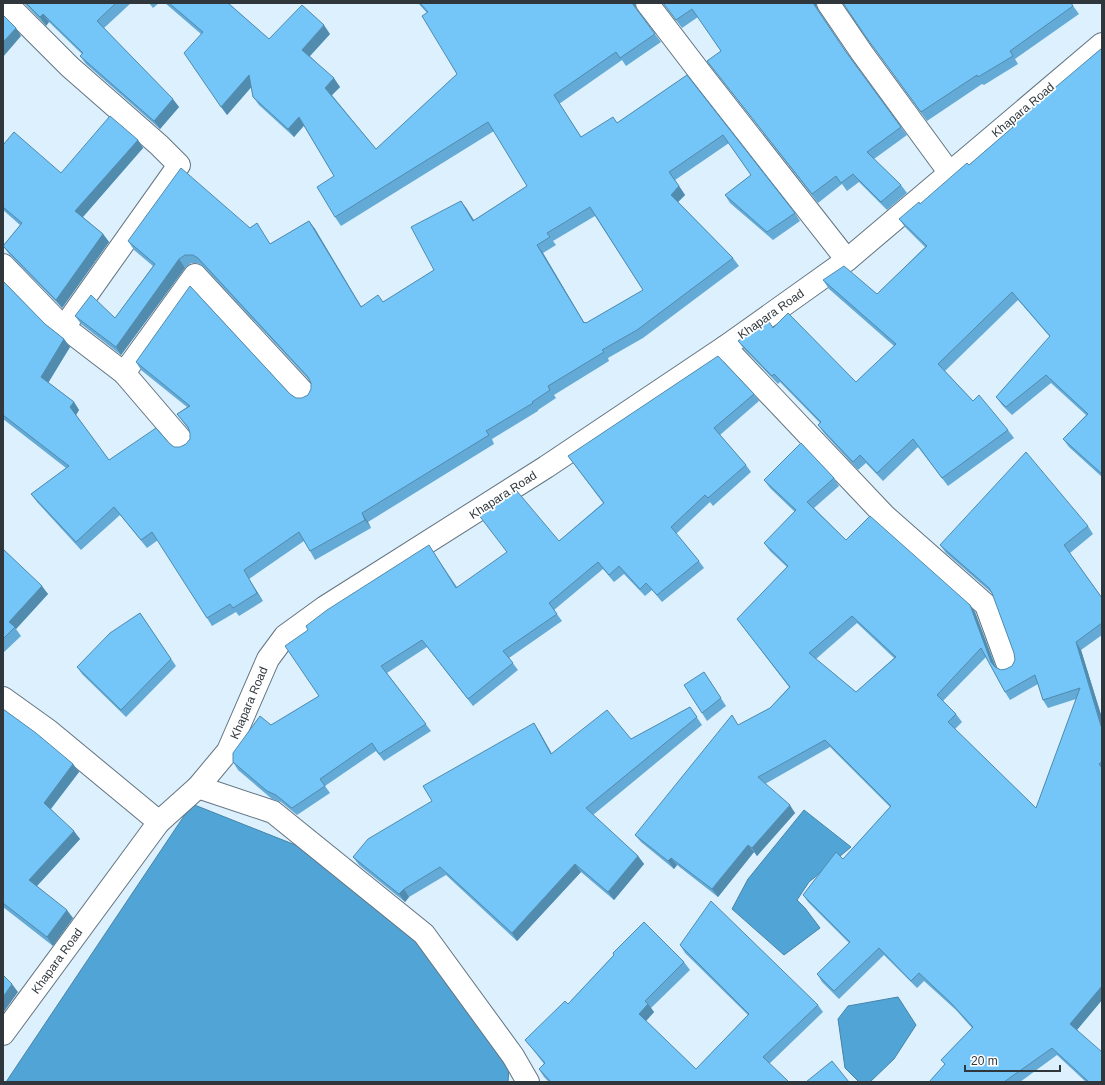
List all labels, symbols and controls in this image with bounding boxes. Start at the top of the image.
street label: Khapara Road [989,80,1057,140]
street label: Khapara Road [735,286,807,342]
street label: Khapara Road [467,468,539,522]
street label: Khapara Road [227,665,271,741]
street label: Khapara Road [29,926,85,996]
scale bar [965,1047,1060,1073]
text: 20 m [971,1054,998,1068]

